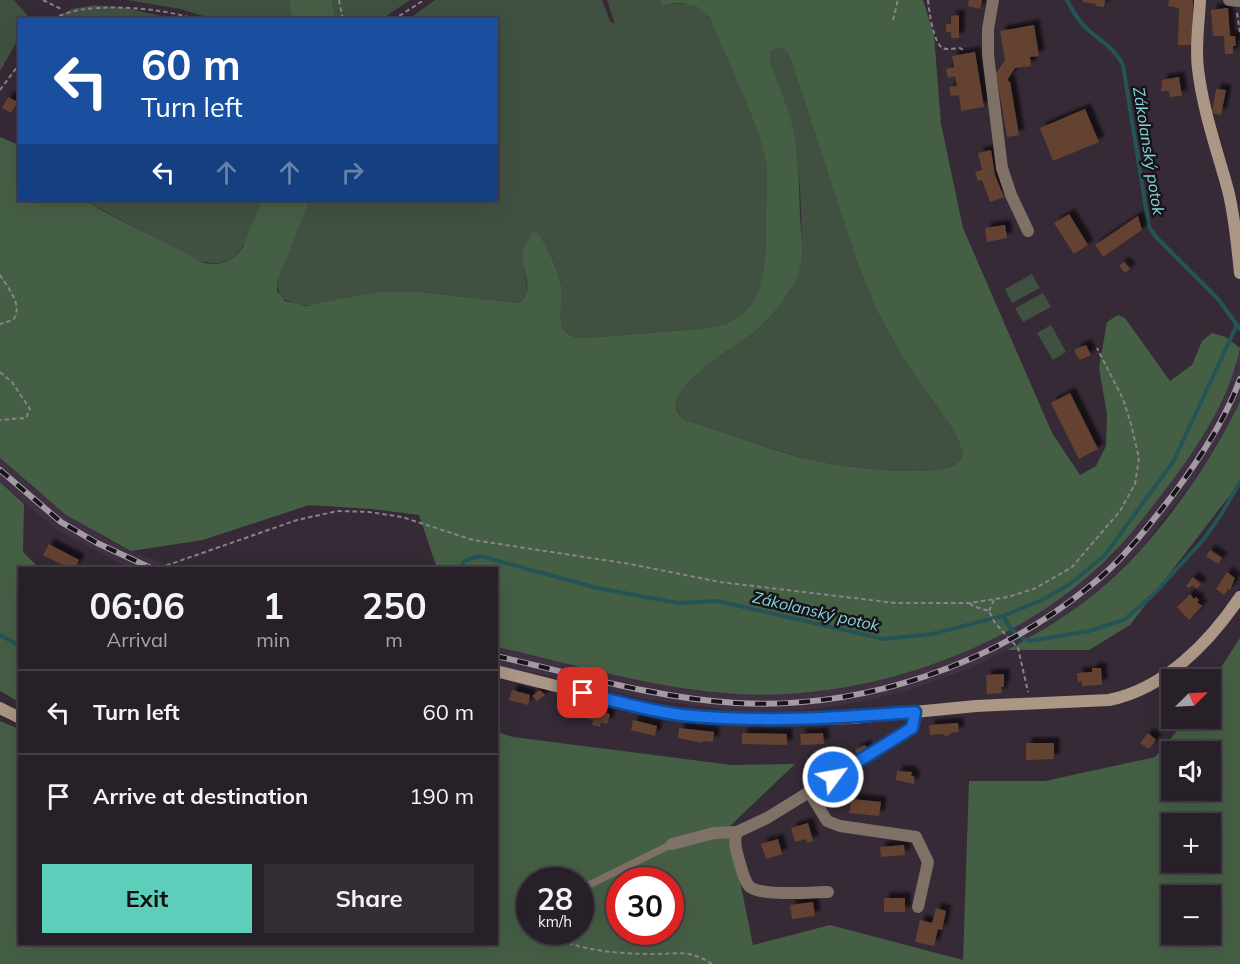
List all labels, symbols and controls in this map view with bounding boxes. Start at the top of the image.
text: 60 m [141,38,241,91]
icon: left [42,42,120,120]
water label: Zákolanský potok [1129,86,1169,217]
text: Turn left [141,90,243,124]
icon: left [147,156,180,189]
icon: ahead [210,156,243,189]
icon: ahead [273,156,306,189]
icon: right [336,156,369,189]
text: 06:06 [89,583,185,628]
text: 1 [262,583,284,628]
text: 250 [362,583,427,628]
water label: Zákolanský potok [751,587,882,635]
text: Arrival [107,627,168,652]
text: min [256,627,290,652]
text: m [385,627,403,652]
pin [557,667,608,718]
north arrow [1161,669,1221,729]
map controls [1161,669,1221,945]
icon: arrive [566,676,599,709]
icon: left [42,696,75,729]
text: Turn left [93,698,180,726]
text: 60 m [423,698,474,726]
button: sound [1161,741,1221,801]
position arrow [801,745,865,809]
icon: arrive [42,780,75,813]
text: Arrive at destination [93,782,308,810]
text: 190 m [409,782,474,810]
button: + [1161,813,1221,873]
button: Exit [42,864,252,933]
button: Share [264,864,474,933]
speed limit sign: 30 [606,867,684,945]
text: 28 [537,880,573,918]
button: − [1161,885,1221,945]
text: km/h [538,912,572,931]

